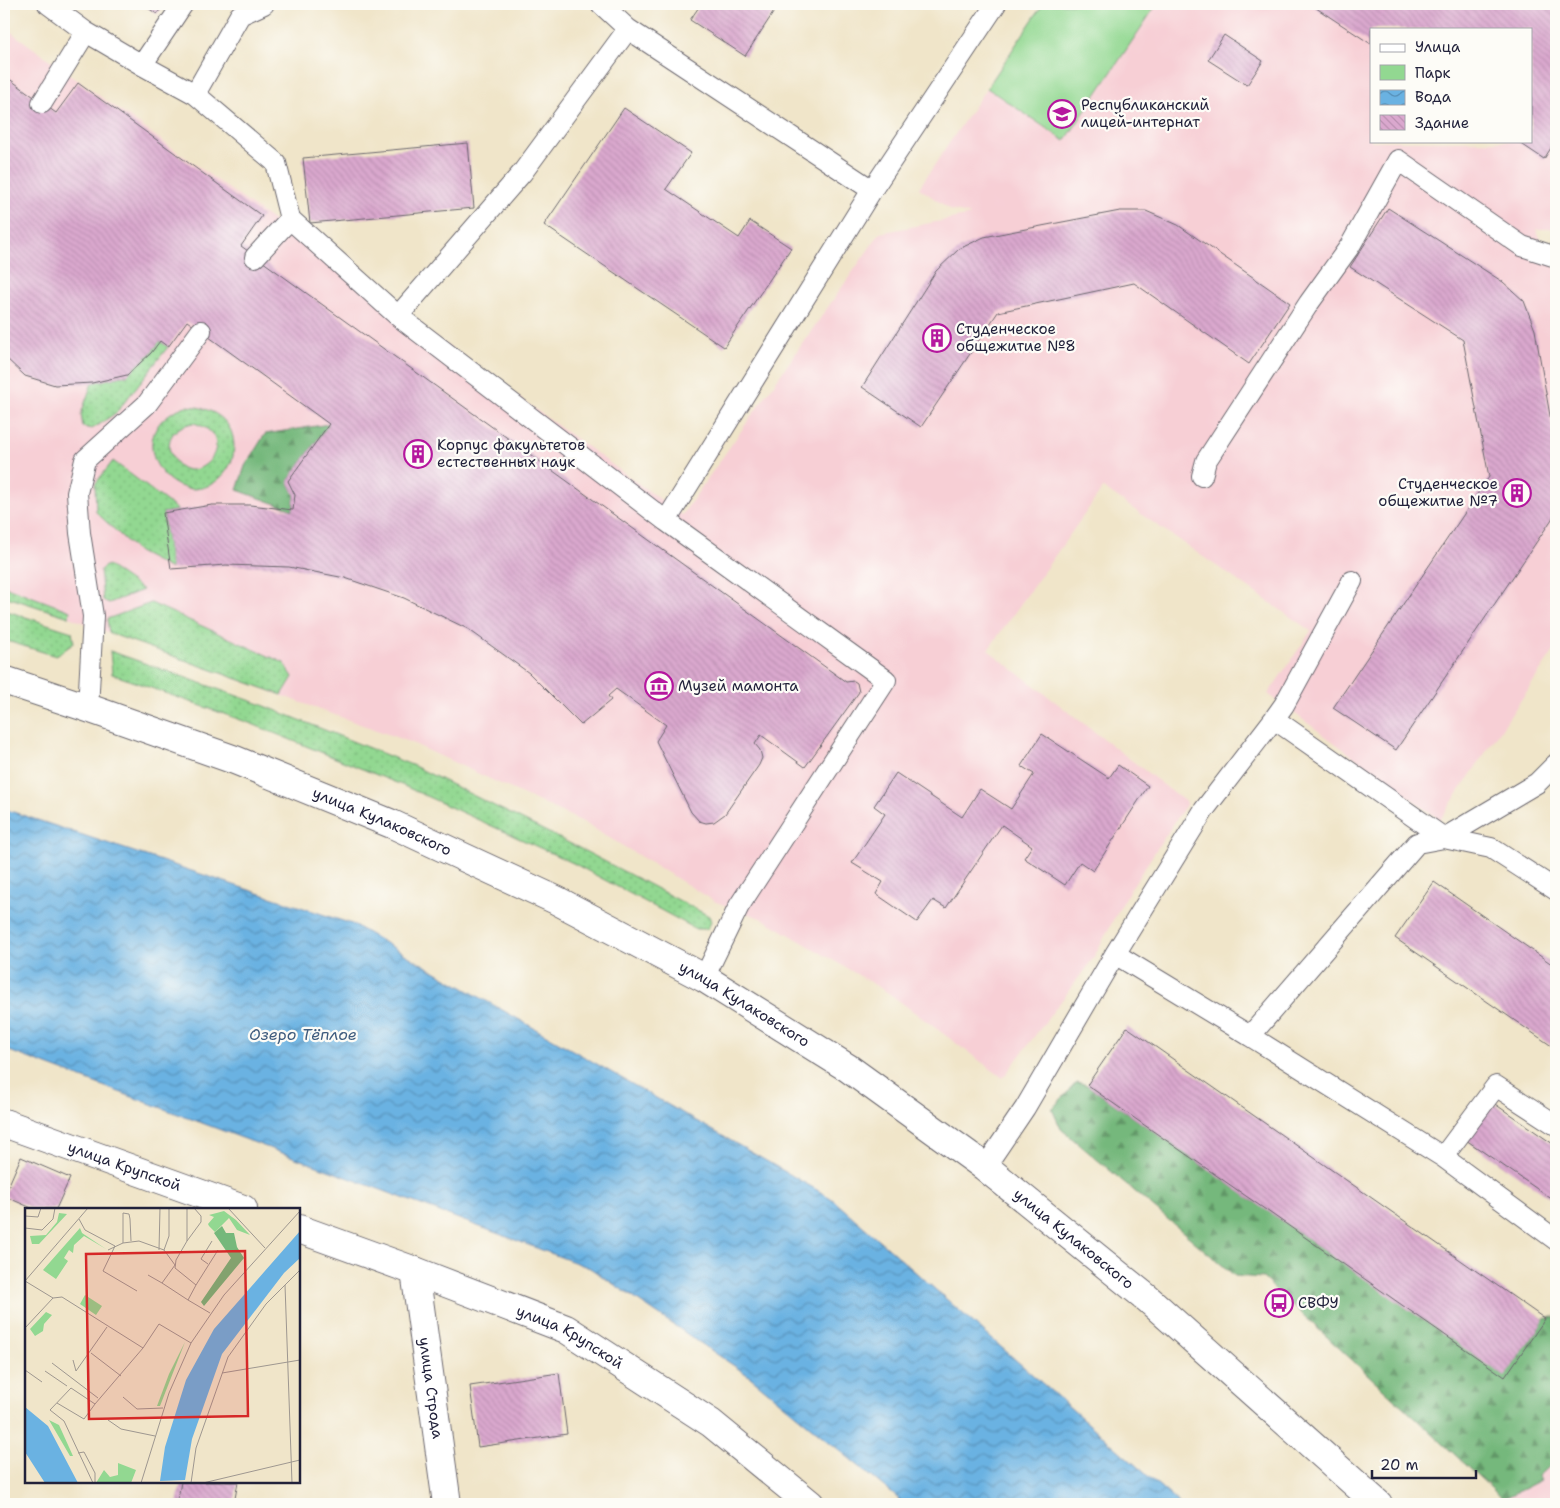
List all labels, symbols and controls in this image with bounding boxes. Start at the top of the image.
legend [1370,28,1532,142]
text: Улица [1415,37,1461,57]
text: Парк [1415,63,1451,83]
text: Вода [1415,87,1452,107]
place label: Республиканский лицей-интернат [1081,95,1210,132]
school or university icon: Республиканский лицей-интернат [1047,99,1077,129]
text: Здание [1415,113,1469,133]
place label: Студенческое общежитие №8 [956,319,1076,356]
building icon: Студенческое общежитие №8 [922,323,952,353]
place label: Корпус факультетов естественных наук [437,435,585,472]
building icon: Корпус факультетов естественных наук [403,439,433,469]
place label: Студенческое общежитие №7 [1378,474,1498,511]
building icon: Студенческое общежитие №7 [1502,478,1532,508]
museum icon: Музей мамонта [644,671,674,701]
place label: Музей мамонта [678,676,799,696]
street label: улица Кулаковского [310,783,455,860]
street label: улица Кулаковского [676,957,813,1051]
water label: Озеро Тёплое [249,1024,357,1045]
street label: улица Крупской [65,1137,184,1196]
street label: улица Кулаковского [1009,1184,1138,1294]
inset map [25,1208,300,1483]
bus stop icon: СВФУ [1264,1288,1294,1318]
place label: СВФУ [1298,1293,1339,1313]
street label: улица Крупской [513,1301,627,1374]
street label: улица Строда [414,1336,448,1441]
scale bar [1372,1448,1476,1480]
text: 20 m [1380,1455,1419,1475]

